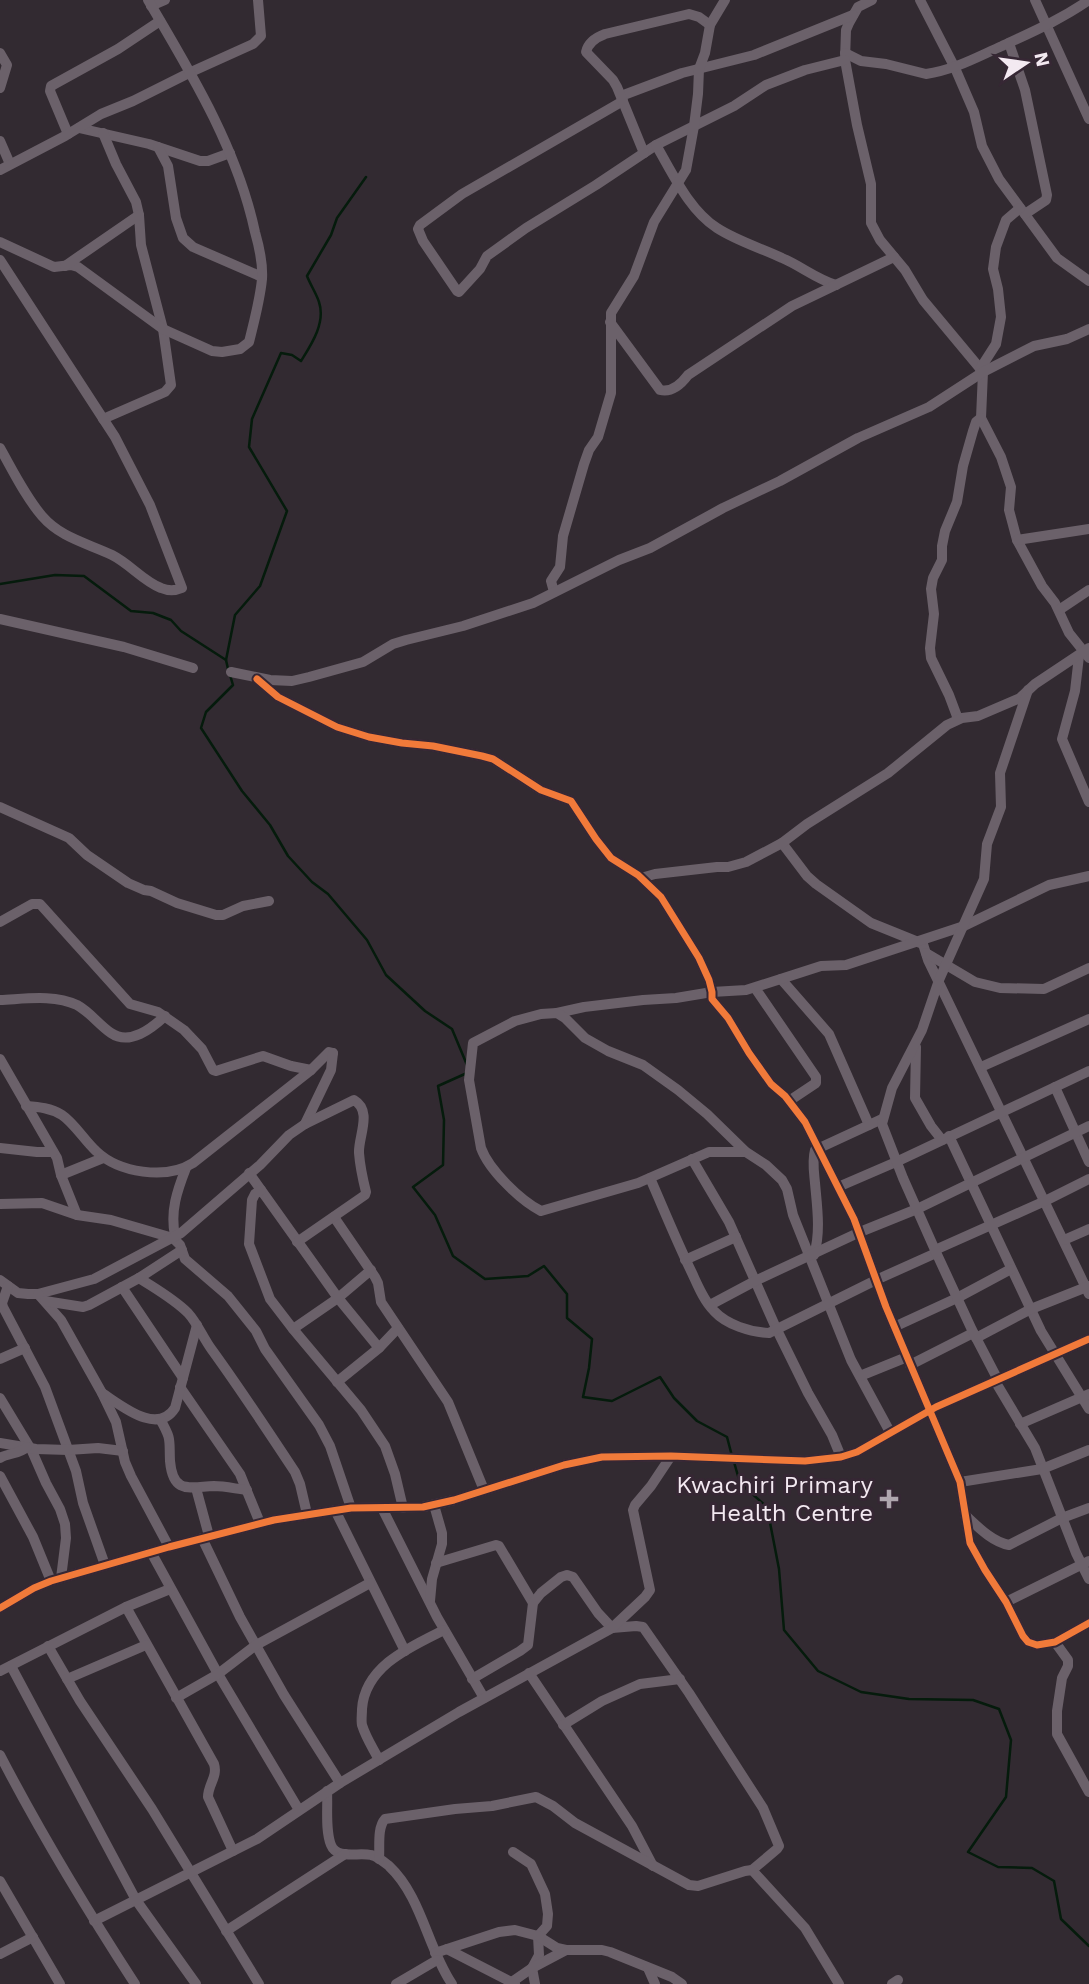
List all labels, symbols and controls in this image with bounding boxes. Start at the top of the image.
north arrow [991,28,1061,98]
text: N [1029,50,1055,69]
place label: Kwachiri Primary Health Centre [676,1471,874,1527]
marker: Kwachiri Primary Health Centre [879,1489,899,1509]

